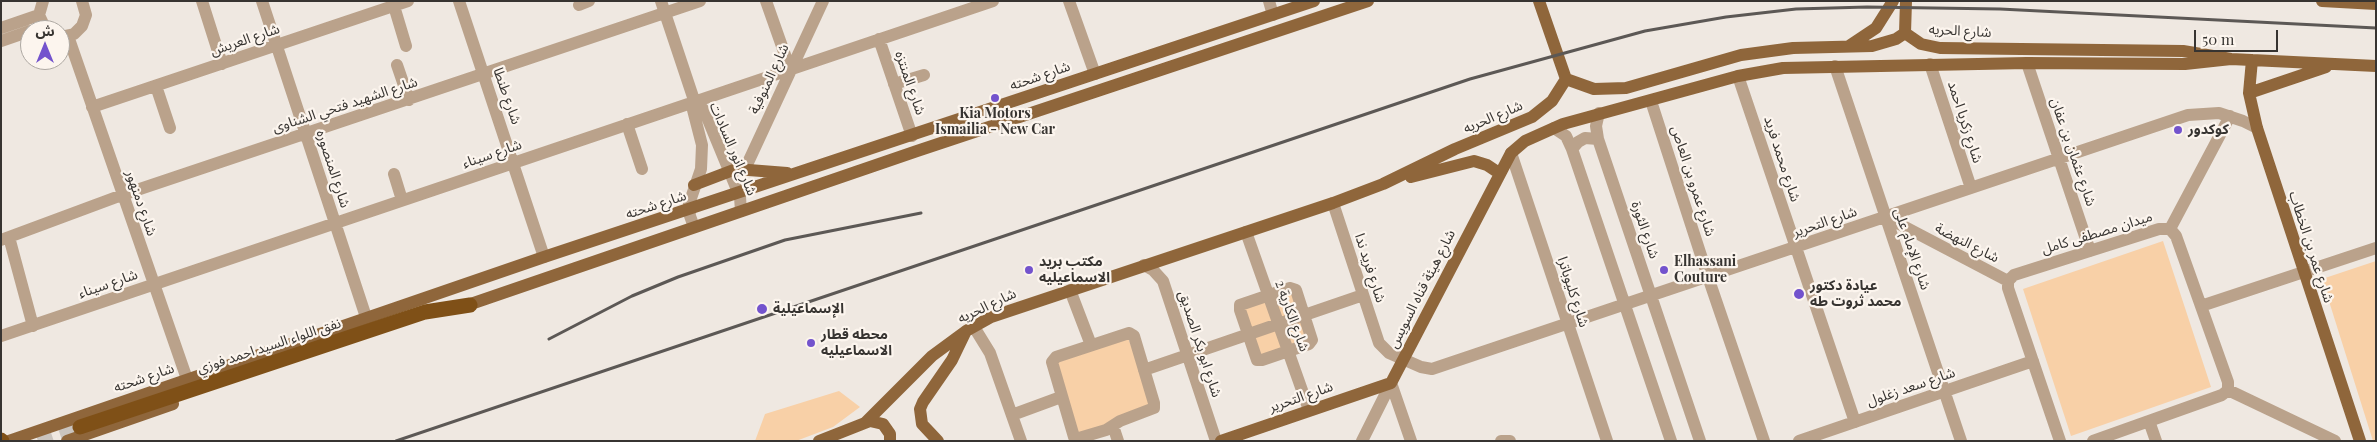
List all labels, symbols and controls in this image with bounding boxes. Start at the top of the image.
north arrow [20,20,70,70]
street label: شارع العريش [208,20,282,60]
scale bar [2197,20,2281,52]
text: ش [35,21,55,40]
street label: شارع الحريه [1928,21,1992,41]
text: 50 m [2202,29,2234,49]
street label: شارع المنوفية [745,41,793,117]
street label: شارع المنتزه [891,49,929,117]
street label: شارع شحته [1008,58,1072,94]
street label: شارع طنطا [489,65,525,127]
street label: شارع الشهيد فتحي الشناوى [270,74,420,136]
street label: شارع زكريا احمد [1944,79,1986,165]
marker: Kia Motors Ismailia - New Car [989,92,1001,104]
street label: شارع عثمان بن عفان [2047,96,2099,208]
street label: شارع الحريه [1461,97,1525,137]
street label: شارع انور السادات [706,100,760,198]
place label: Kia Motors Ismailia - New Car [935,106,1055,138]
street label: شارع محمد فريد [1760,114,1804,204]
place label: كوكدور [2188,122,2229,138]
street label: شارع عمرو بن العاص [1667,124,1719,238]
marker: كوكدور [2172,124,2184,136]
street label: شارع المنصوره [313,128,353,210]
street label: شارع سيناء [460,136,524,172]
street label: شارع دمنهور [122,168,160,238]
street label: شارع شحته [624,187,688,223]
street label: شارع عمر بن الخطاب [2285,189,2337,305]
street label: شارع الثورة [1627,199,1663,261]
street label: شارع التحرير [1791,203,1859,241]
street label: شارع الإمام على [1890,206,1934,292]
street label: ميدان مصطفى كامل [2039,208,2155,258]
street label: شارع النهضة [1932,220,2002,266]
street label: شارع هيئة قناه السويس [1385,227,1459,351]
street label: شارع فريد ندا [1351,231,1389,305]
place label: مكتب بريد الاسماعيليه [1039,254,1110,286]
place label: Elhassani Couture [1674,254,1736,286]
street label: شارع كليوباترا [1554,255,1592,329]
marker: مكتب بريد الاسماعيليه [1023,264,1035,276]
marker: Elhassani Couture [1658,264,1670,276]
street label: شارع سيناء [76,266,140,302]
street label: شارع الكارية 2 [1271,278,1313,354]
place label: عيادة دكتور محمد ثروت طه [1810,278,1901,310]
street label: شارع الحريه [955,285,1019,327]
marker: عيادة دكتور محمد ثروت طه [1792,287,1806,301]
street label: شارع ابو بكر الصديق [1175,289,1225,399]
place label: الإسماعيلية [773,301,844,317]
marker: الإسماعيلية [755,302,769,316]
street label: نفق اللواء السيد احمد فوزي [195,315,343,377]
place label: محطه قطار الاسماعيليه [821,327,892,360]
marker: محطه قطار الاسماعيليه [805,337,817,349]
street label: شارع شحته [112,360,176,396]
street label: شارع سعد زغلول [1865,364,1957,410]
street label: شارع التحرير [1267,378,1335,416]

